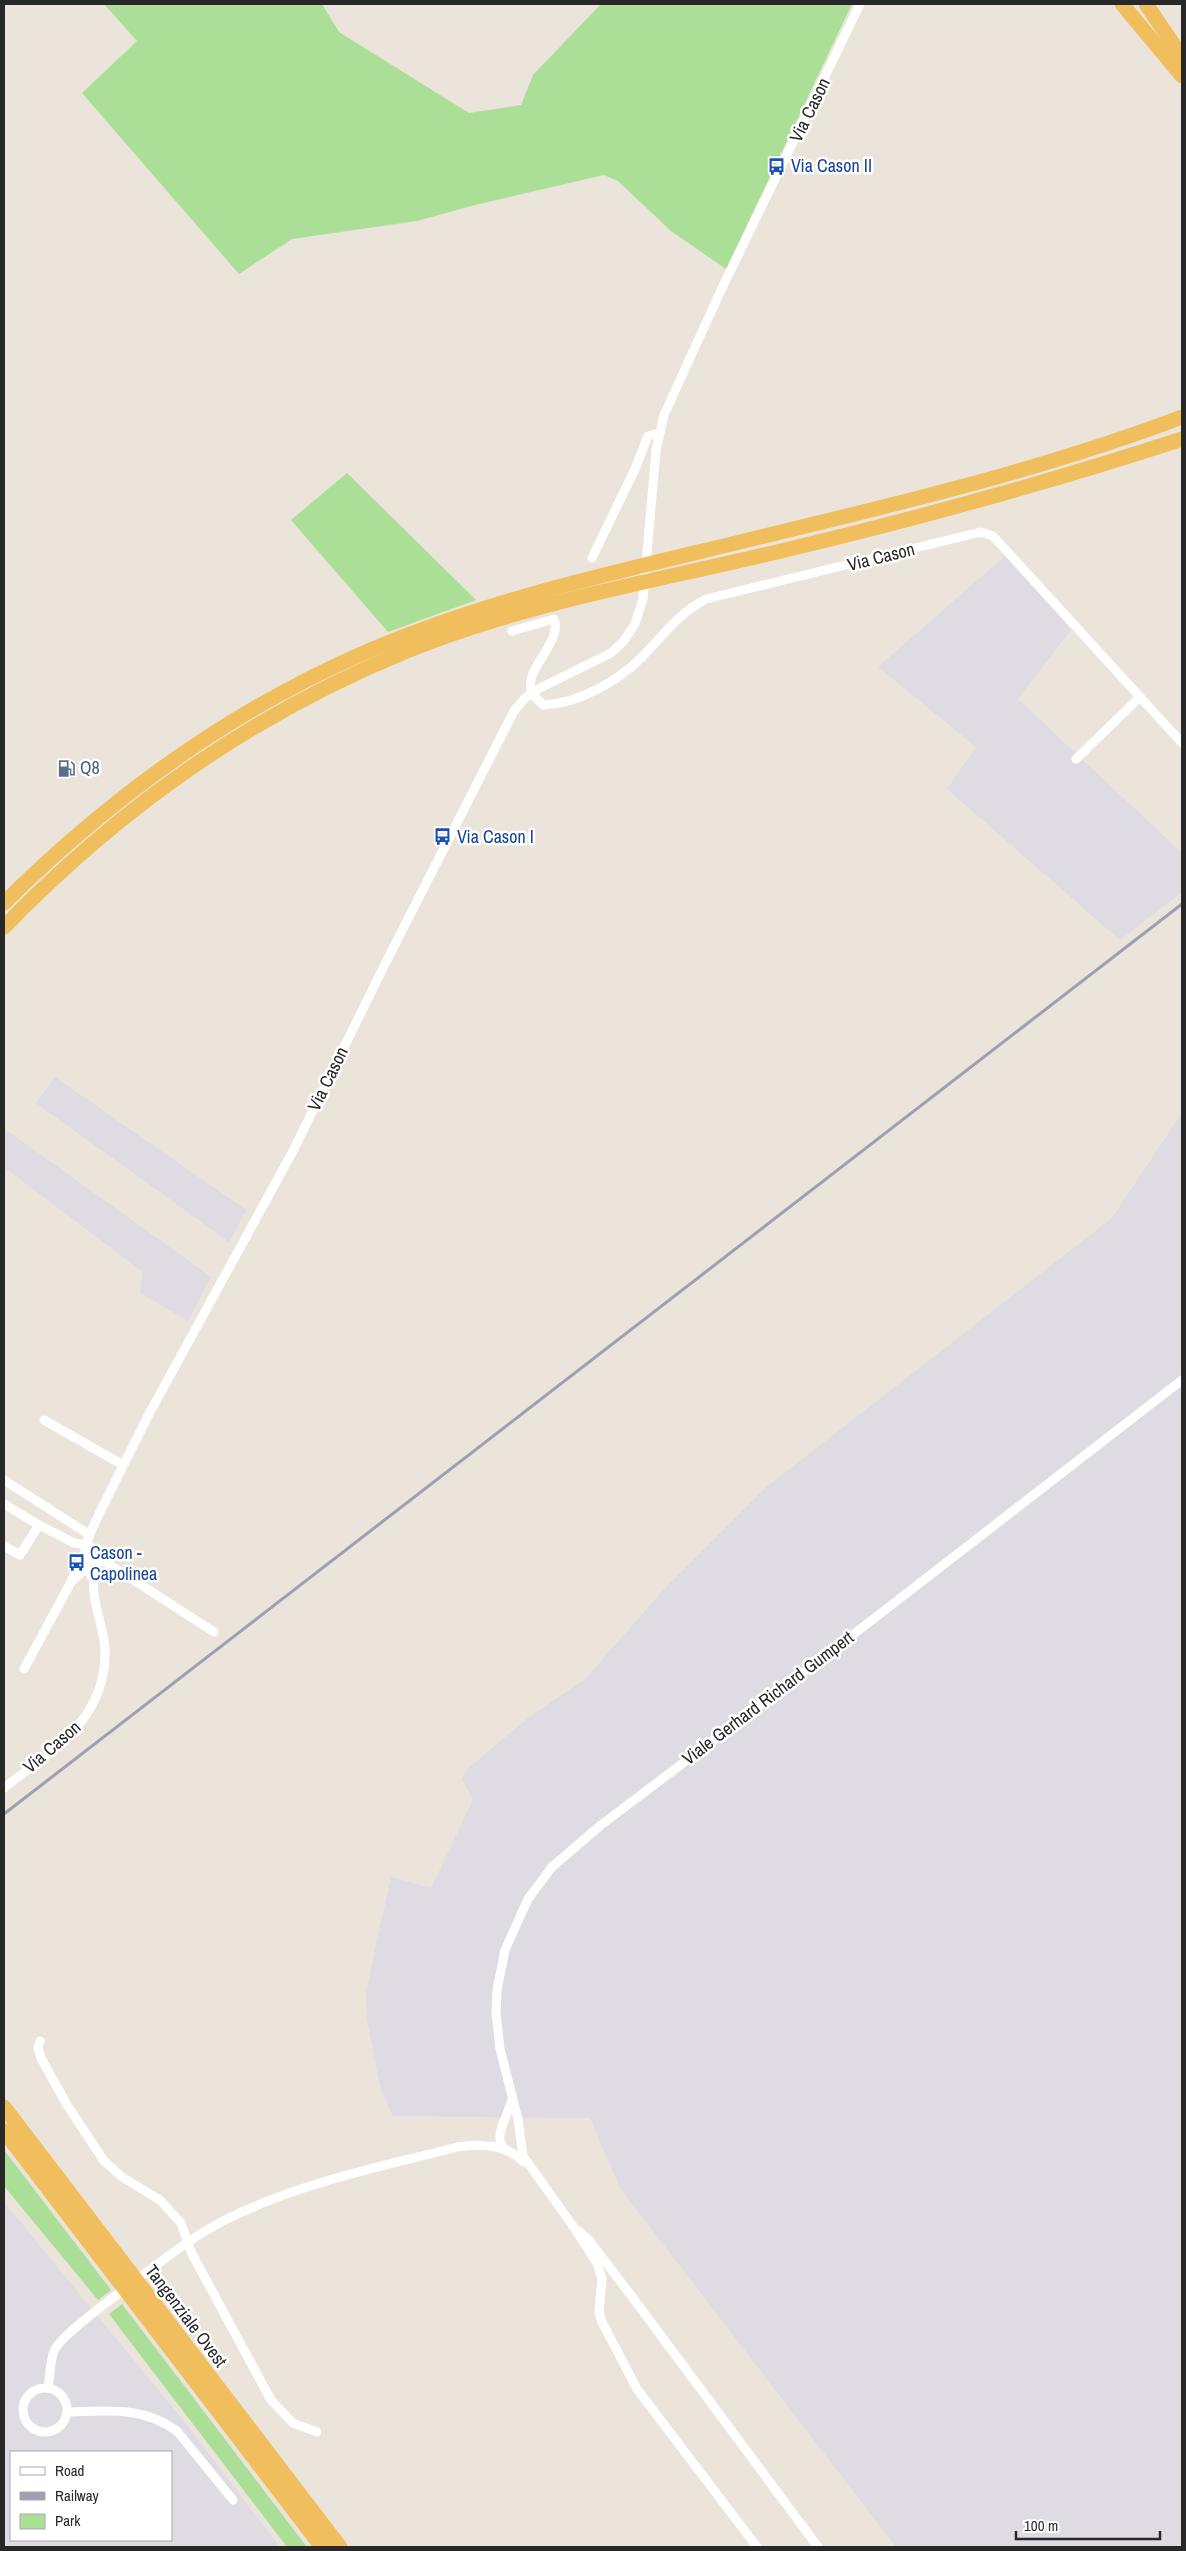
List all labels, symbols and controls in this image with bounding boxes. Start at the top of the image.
street label: Via Cason [783,73,836,146]
place label: Via Cason II [791,153,872,178]
bus stop icon: Via Cason II [767,156,787,176]
street label: Via Cason [845,536,917,577]
place label: Q8 [80,755,100,780]
fuel station icon: Q8 [56,758,76,778]
place label: Via Cason I [457,824,534,849]
bus stop icon: Via Cason I [433,827,453,847]
street label: Via Cason [301,1042,354,1115]
place label: Cason - Capolinea [90,1540,157,1586]
bus stop icon: Cason - Capolinea [66,1553,86,1573]
street label: Viale Gerhard Richard Gumpert [677,1625,859,1770]
street label: Via Cason [18,1715,86,1779]
street label: Tangenziale Ovest [140,2259,233,2372]
legend [10,2451,172,2541]
text: Road [55,2460,84,2481]
text: Railway [55,2485,100,2506]
scale bar [1016,2508,1160,2540]
text: Park [55,2510,81,2531]
text: 100 m [1024,2515,1058,2536]

